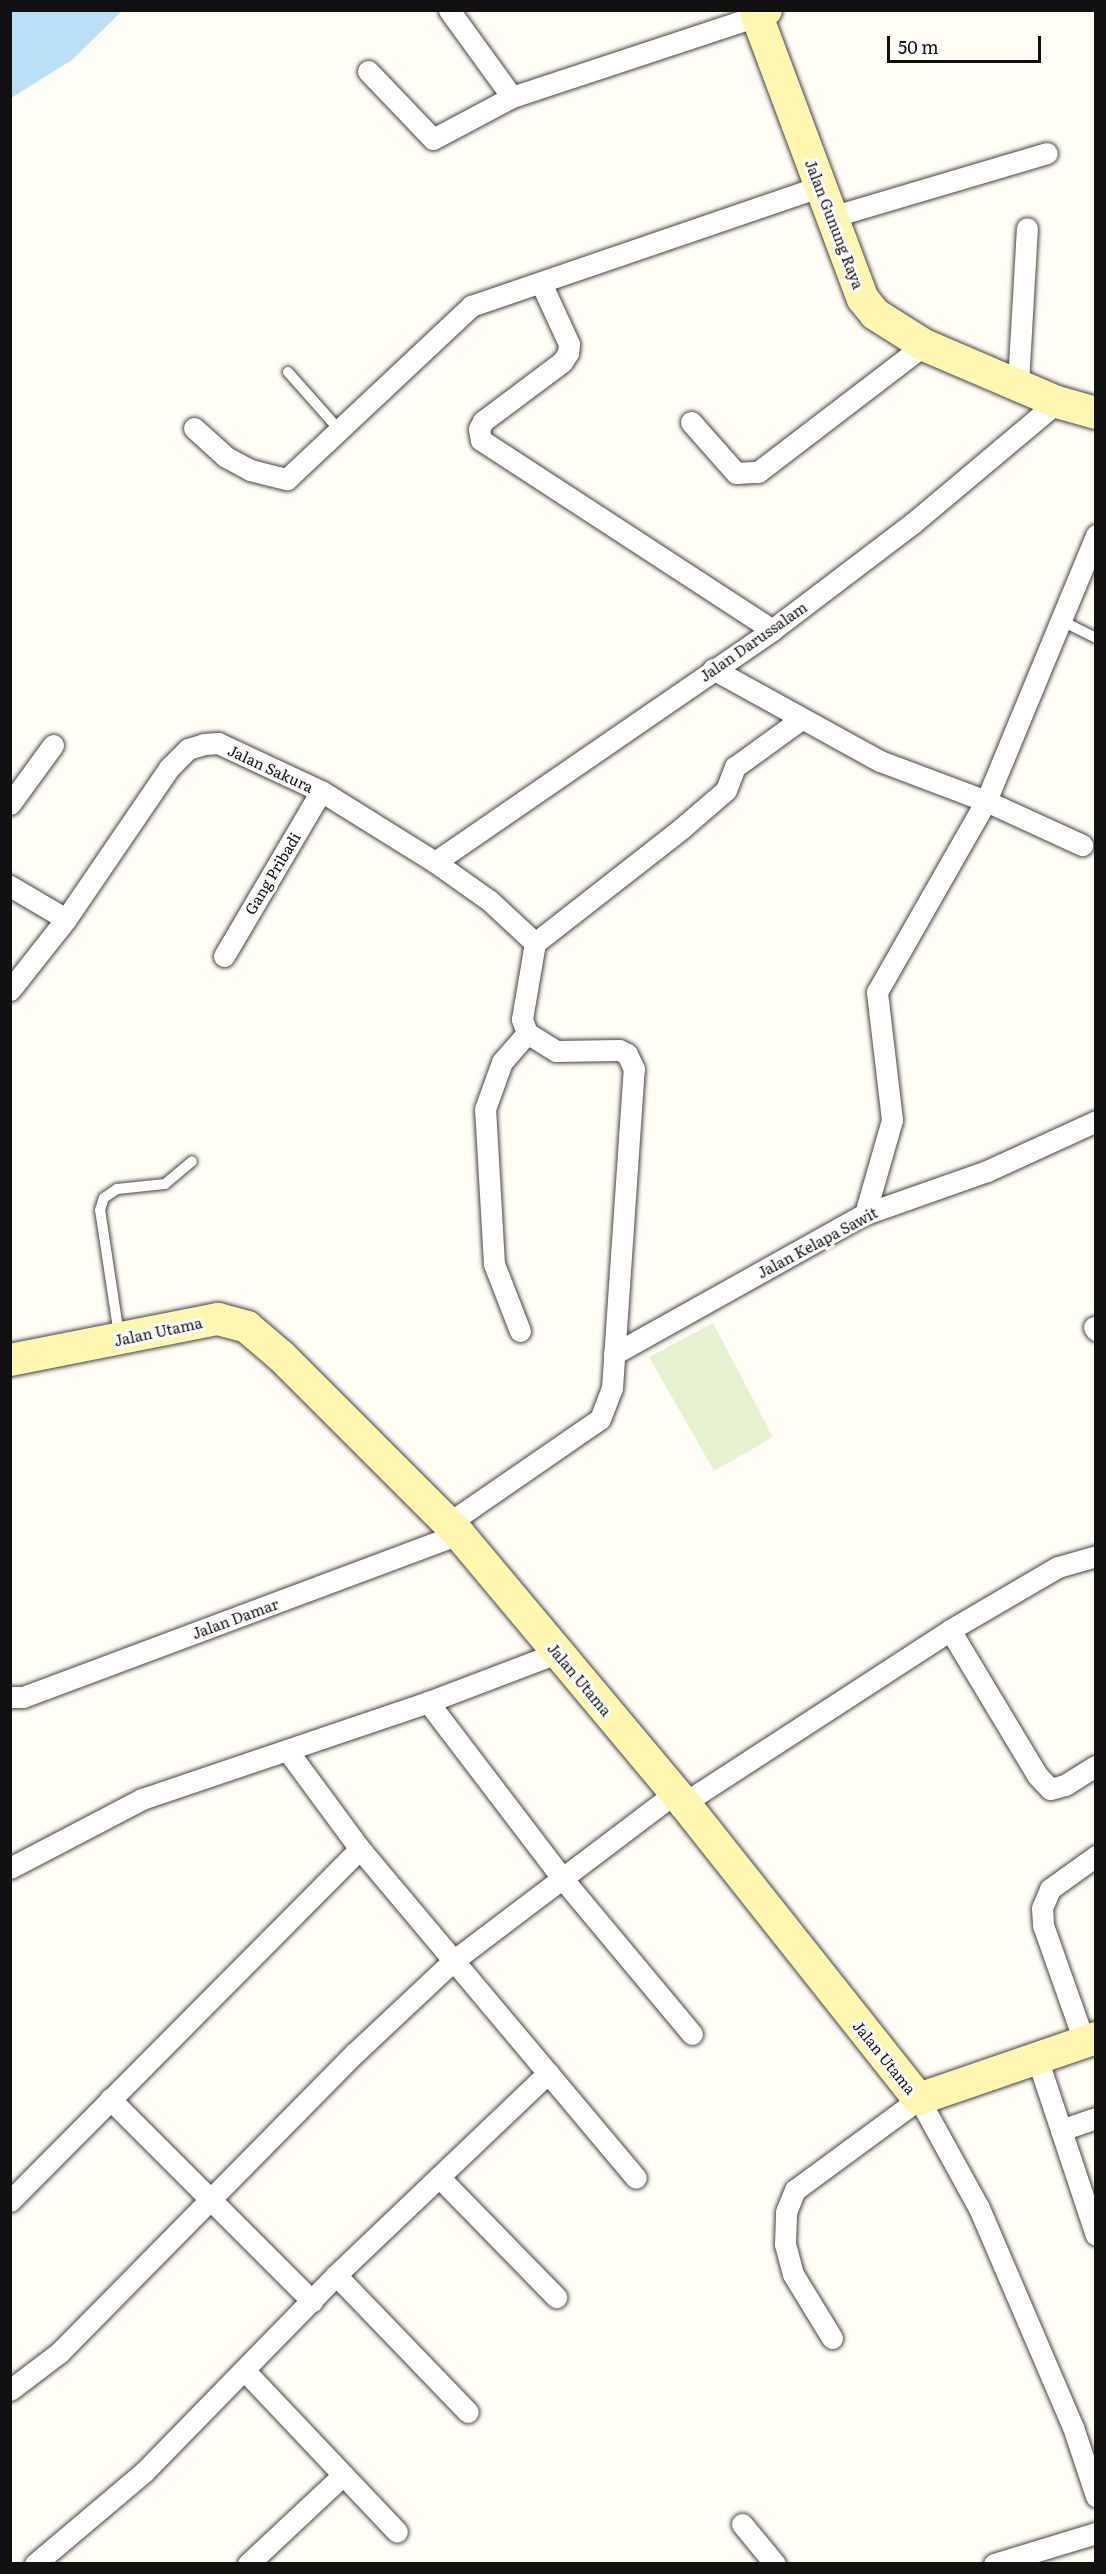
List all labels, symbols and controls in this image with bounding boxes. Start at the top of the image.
scale bar [890,24,1044,62]
text: 50 m [898,33,939,60]
street label: Jalan Gunung Raya [802,157,868,291]
street label: Jalan Darussalam [696,597,810,685]
street label: Jalan Sakura [225,740,317,796]
street label: Gang Pribadi [240,829,304,917]
street label: Jalan Kelapa Sawit [754,1203,880,1281]
street label: Jalan Utama [112,1313,204,1349]
street label: Jalan Damar [189,1594,281,1642]
street label: Jalan Utama [544,1639,616,1719]
street label: Jalan Utama [850,2016,920,2098]

